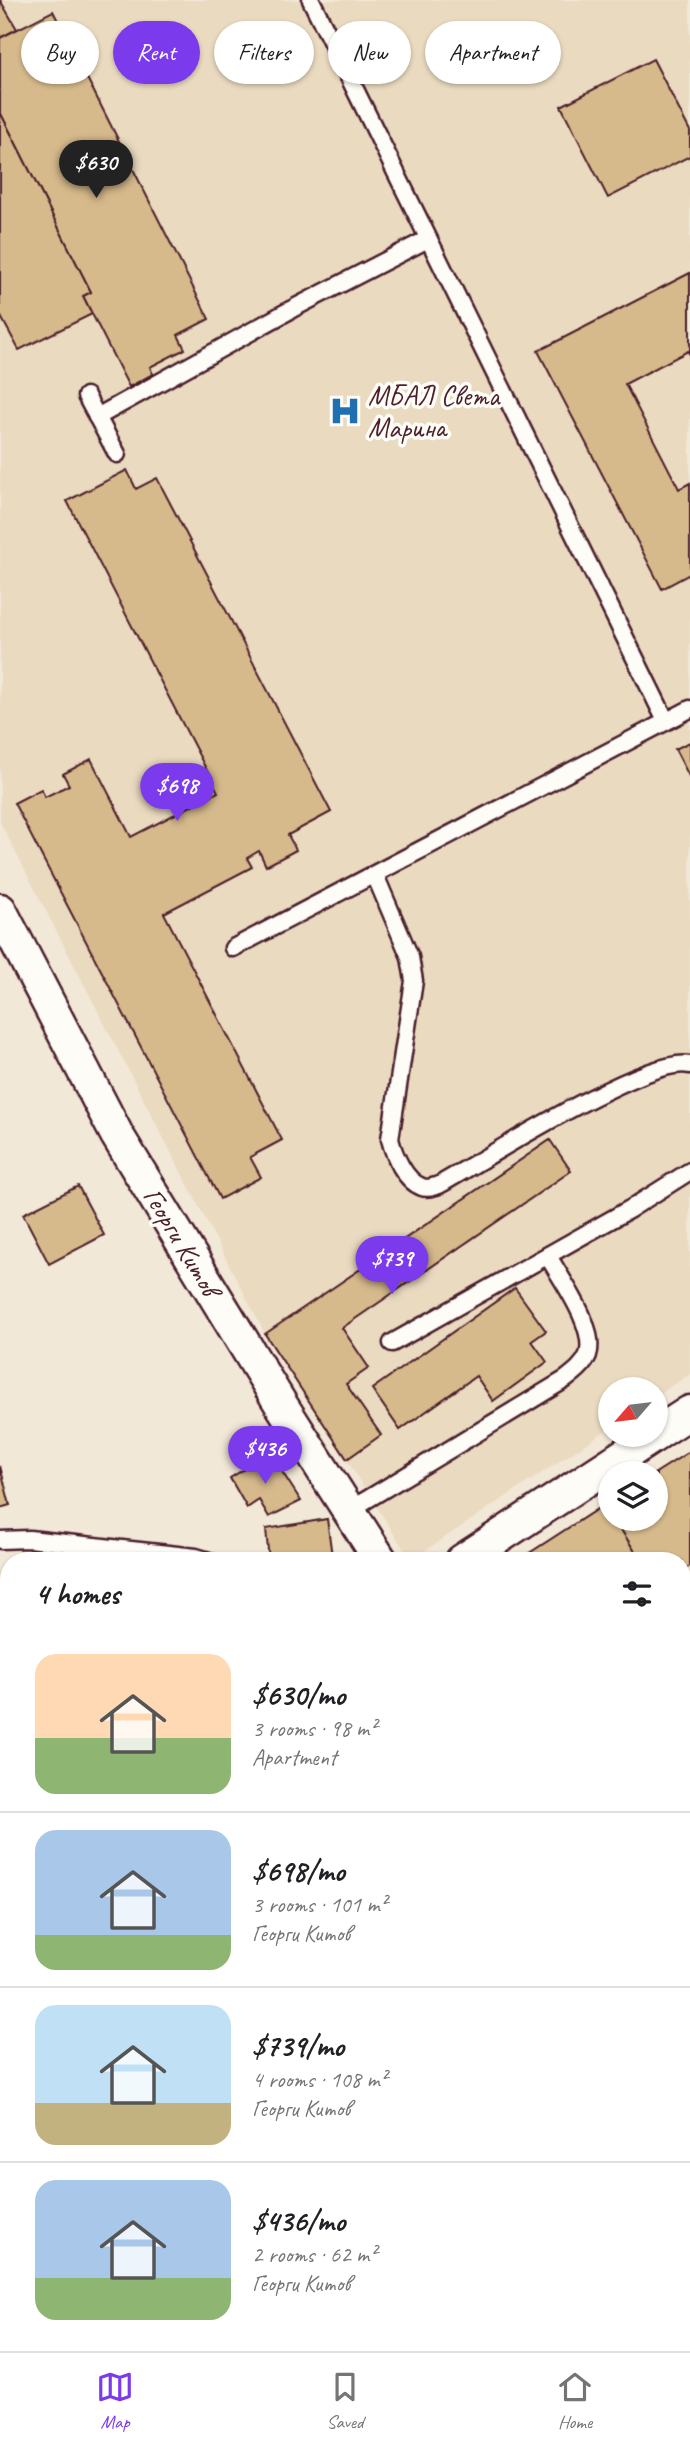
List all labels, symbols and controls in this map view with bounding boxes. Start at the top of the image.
chip: Buy [21,21,99,84]
chip: Rent [113,21,200,84]
chip: Filters [214,21,314,84]
chip: New [328,21,411,84]
chip: Apartment [425,21,561,84]
pin: $630 [55,140,137,200]
text: $630 [75,148,117,177]
place label: МБАЛ Света Марина [368,378,501,445]
hospital icon: МБАЛ Света Марина [328,394,362,428]
pin: $698 [136,764,218,823]
text: $698 [156,771,198,800]
street label: Георги Китов [136,1181,231,1307]
pin: $739 [351,1236,433,1296]
text: $739 [371,1244,413,1273]
north arrow [598,1377,668,1447]
map controls [598,1377,668,1531]
pin: $436 [224,1426,306,1486]
text: $436 [244,1434,286,1463]
button: layers [598,1461,668,1531]
text: 4 homes [35,1575,120,1613]
icon: filters [618,1575,656,1613]
text: $630/mo [252,1676,345,1714]
icon: home [91,1682,175,1766]
text: 3 rooms · 98 m² [252,1714,376,1743]
text: Apartment [252,1743,337,1772]
text: $698/mo [252,1852,345,1890]
icon: home [91,1858,175,1942]
text: 3 rooms · 101 m² [252,1890,387,1919]
text: Георги Китов [252,1919,350,1948]
text: $739/mo [252,2027,344,2065]
icon: home [91,2033,175,2117]
text: 4 rooms · 108 m² [252,2065,387,2094]
text: Георги Китов [252,2094,350,2123]
text: $436/mo [252,2202,345,2240]
icon: home [91,2208,175,2292]
text: 2 rooms · 62 m² [252,2240,376,2269]
text: Георги Китов [252,2269,350,2298]
tab: Map [96,2368,134,2434]
tab: Saved [326,2368,364,2434]
tab: Home [556,2368,594,2434]

